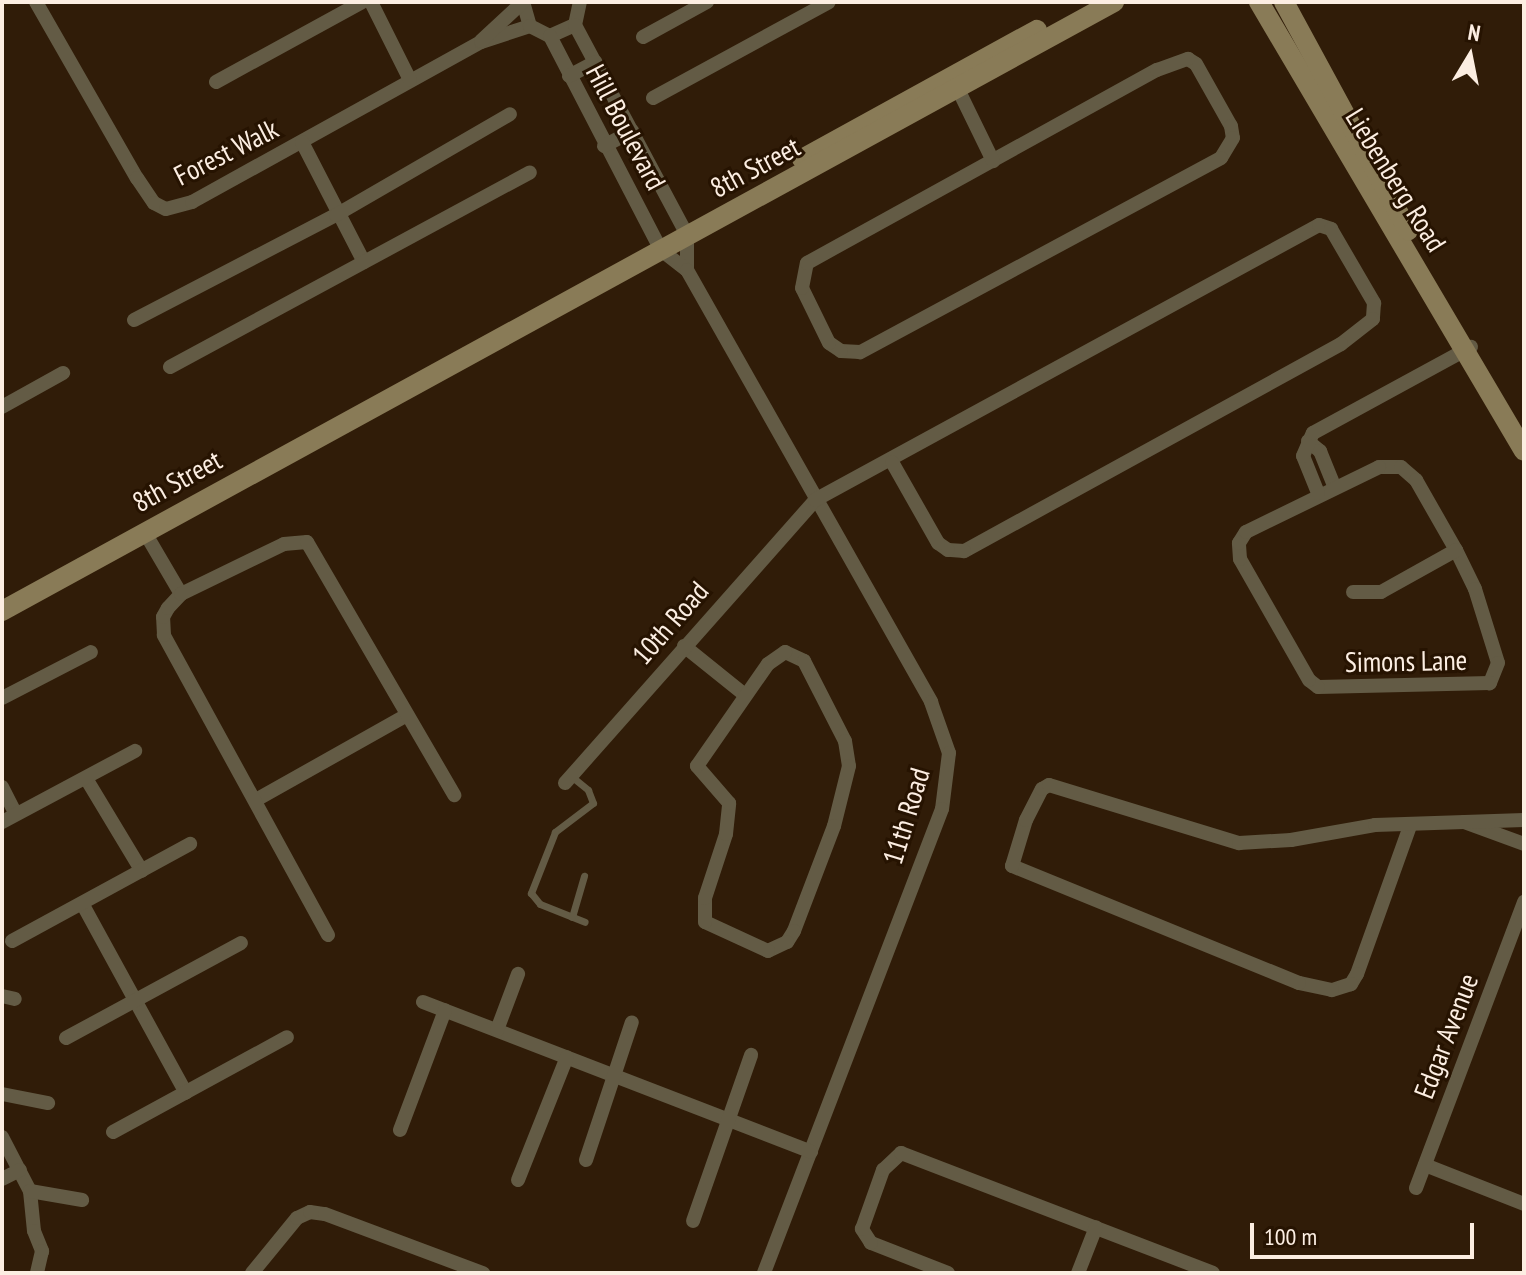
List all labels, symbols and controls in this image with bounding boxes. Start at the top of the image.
north arrow [1430,16,1510,96]
text: N [1466,18,1482,47]
street label: Hill Boulevard [579,59,673,195]
street label: Liebenberg Road [1339,102,1453,258]
street label: Forest Walk [168,112,284,192]
street label: 8th Street [705,130,805,204]
street label: 8th Street [127,443,227,519]
street label: 10th Road [625,575,715,671]
street label: Simons Lane [1345,643,1467,679]
street label: 11th Road [875,764,937,868]
street label: Edgar Avenue [1407,968,1485,1104]
scale bar [1254,1207,1478,1257]
text: 100 m [1264,1221,1317,1252]

